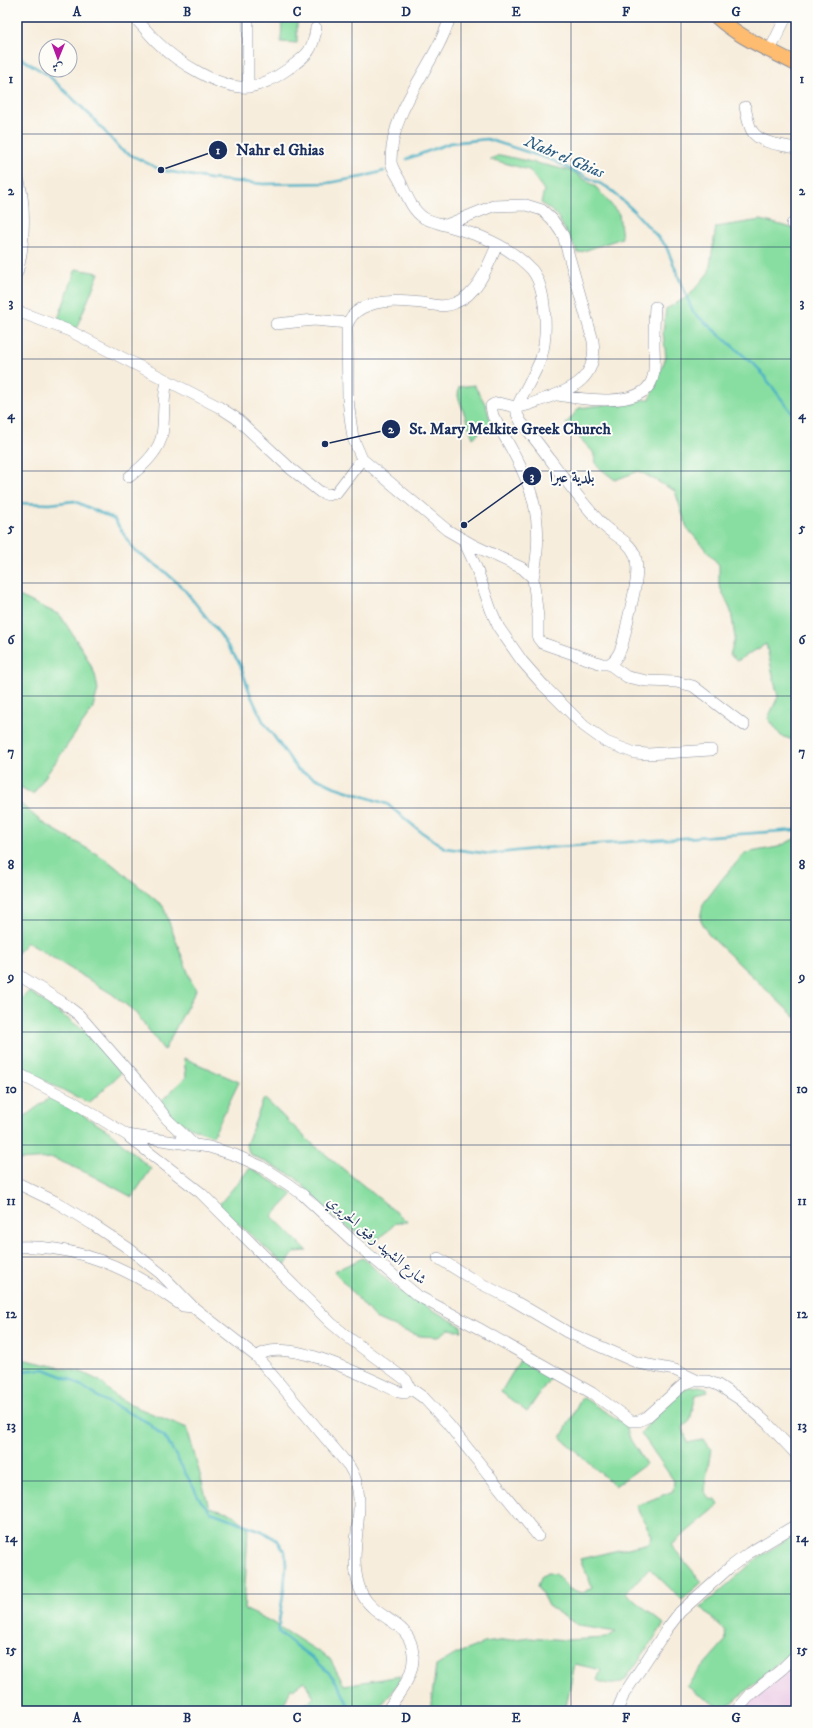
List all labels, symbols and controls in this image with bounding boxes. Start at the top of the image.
text: A [72,4,82,20]
text: B [183,4,191,20]
text: C [293,4,302,20]
text: D [401,4,411,20]
text: E [511,4,521,20]
text: F [622,4,631,20]
text: G [731,4,741,20]
north arrow [38,38,78,78]
text: ش [52,60,63,74]
text: 1 [9,71,14,87]
text: 1 [800,71,805,87]
water label: Nahr el Ghias [521,131,608,183]
callout: Nahr el Ghias [208,136,332,164]
text: Nahr el Ghias [236,140,325,160]
text: 1 [216,143,221,158]
text: 2 [8,183,15,199]
text: 2 [799,183,806,199]
text: 3 [9,295,14,311]
text: 3 [800,295,805,311]
text: 4 [6,407,15,424]
text: 4 [797,407,806,424]
callout: St. Mary Melkite Greek Church [381,415,619,443]
text: St. Mary Melkite Greek Church [409,419,611,439]
text: 2 [388,422,395,437]
callout: بلدية عبرا [522,462,603,490]
text: بلدية عبرا [550,467,594,487]
text: 3 [530,469,535,484]
text: 5 [7,520,15,536]
text: 5 [798,520,806,536]
text: 6 [8,632,16,648]
text: 6 [799,632,807,648]
text: 7 [8,744,15,760]
text: 7 [799,744,806,760]
text: 8 [8,857,15,873]
text: 8 [799,857,806,873]
text: 9 [7,969,14,985]
text: 9 [798,969,805,985]
text: 10 [5,1081,17,1097]
text: 10 [796,1081,808,1097]
street label: شارع الشهيد رفيق الحريري [321,1192,430,1291]
text: 11 [6,1193,16,1209]
text: 11 [797,1193,807,1209]
text: 12 [5,1306,17,1322]
text: 12 [796,1306,808,1322]
text: 13 [6,1418,16,1434]
text: 13 [797,1418,807,1434]
text: 14 [5,1530,18,1547]
text: 14 [796,1530,809,1547]
text: 15 [5,1642,17,1658]
text: 15 [796,1642,808,1658]
text: A [72,1710,82,1726]
text: B [183,1710,191,1726]
text: C [293,1710,302,1726]
text: D [401,1710,411,1726]
text: E [511,1710,521,1726]
text: F [622,1710,631,1726]
text: G [731,1710,741,1726]

